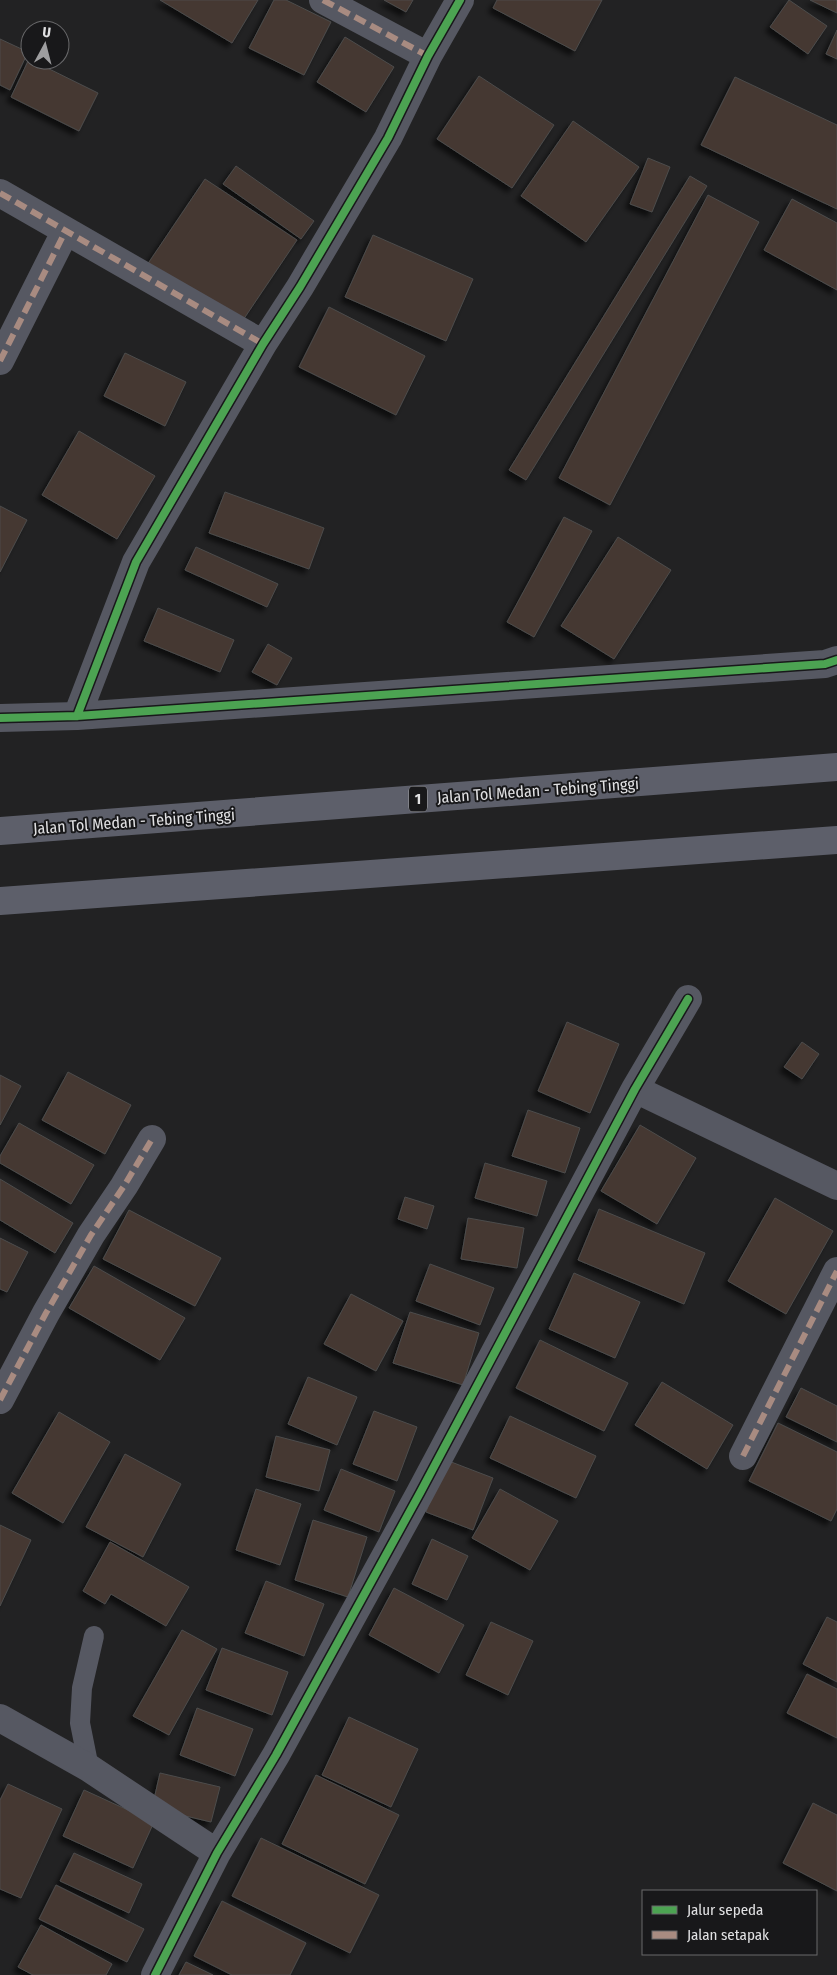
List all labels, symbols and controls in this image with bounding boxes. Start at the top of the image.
north arrow [20,20,70,70]
text: U [41,24,52,42]
street label: Jalan Tol Medan - Tebing Tinggi [436,774,640,807]
road number: 1 [409,786,427,812]
street label: Jalan Tol Medan - Tebing Tinggi [32,805,236,838]
legend [642,1890,817,1955]
text: Jalur sepeda [687,1901,763,1919]
text: Jalan setapak [687,1926,769,1944]

